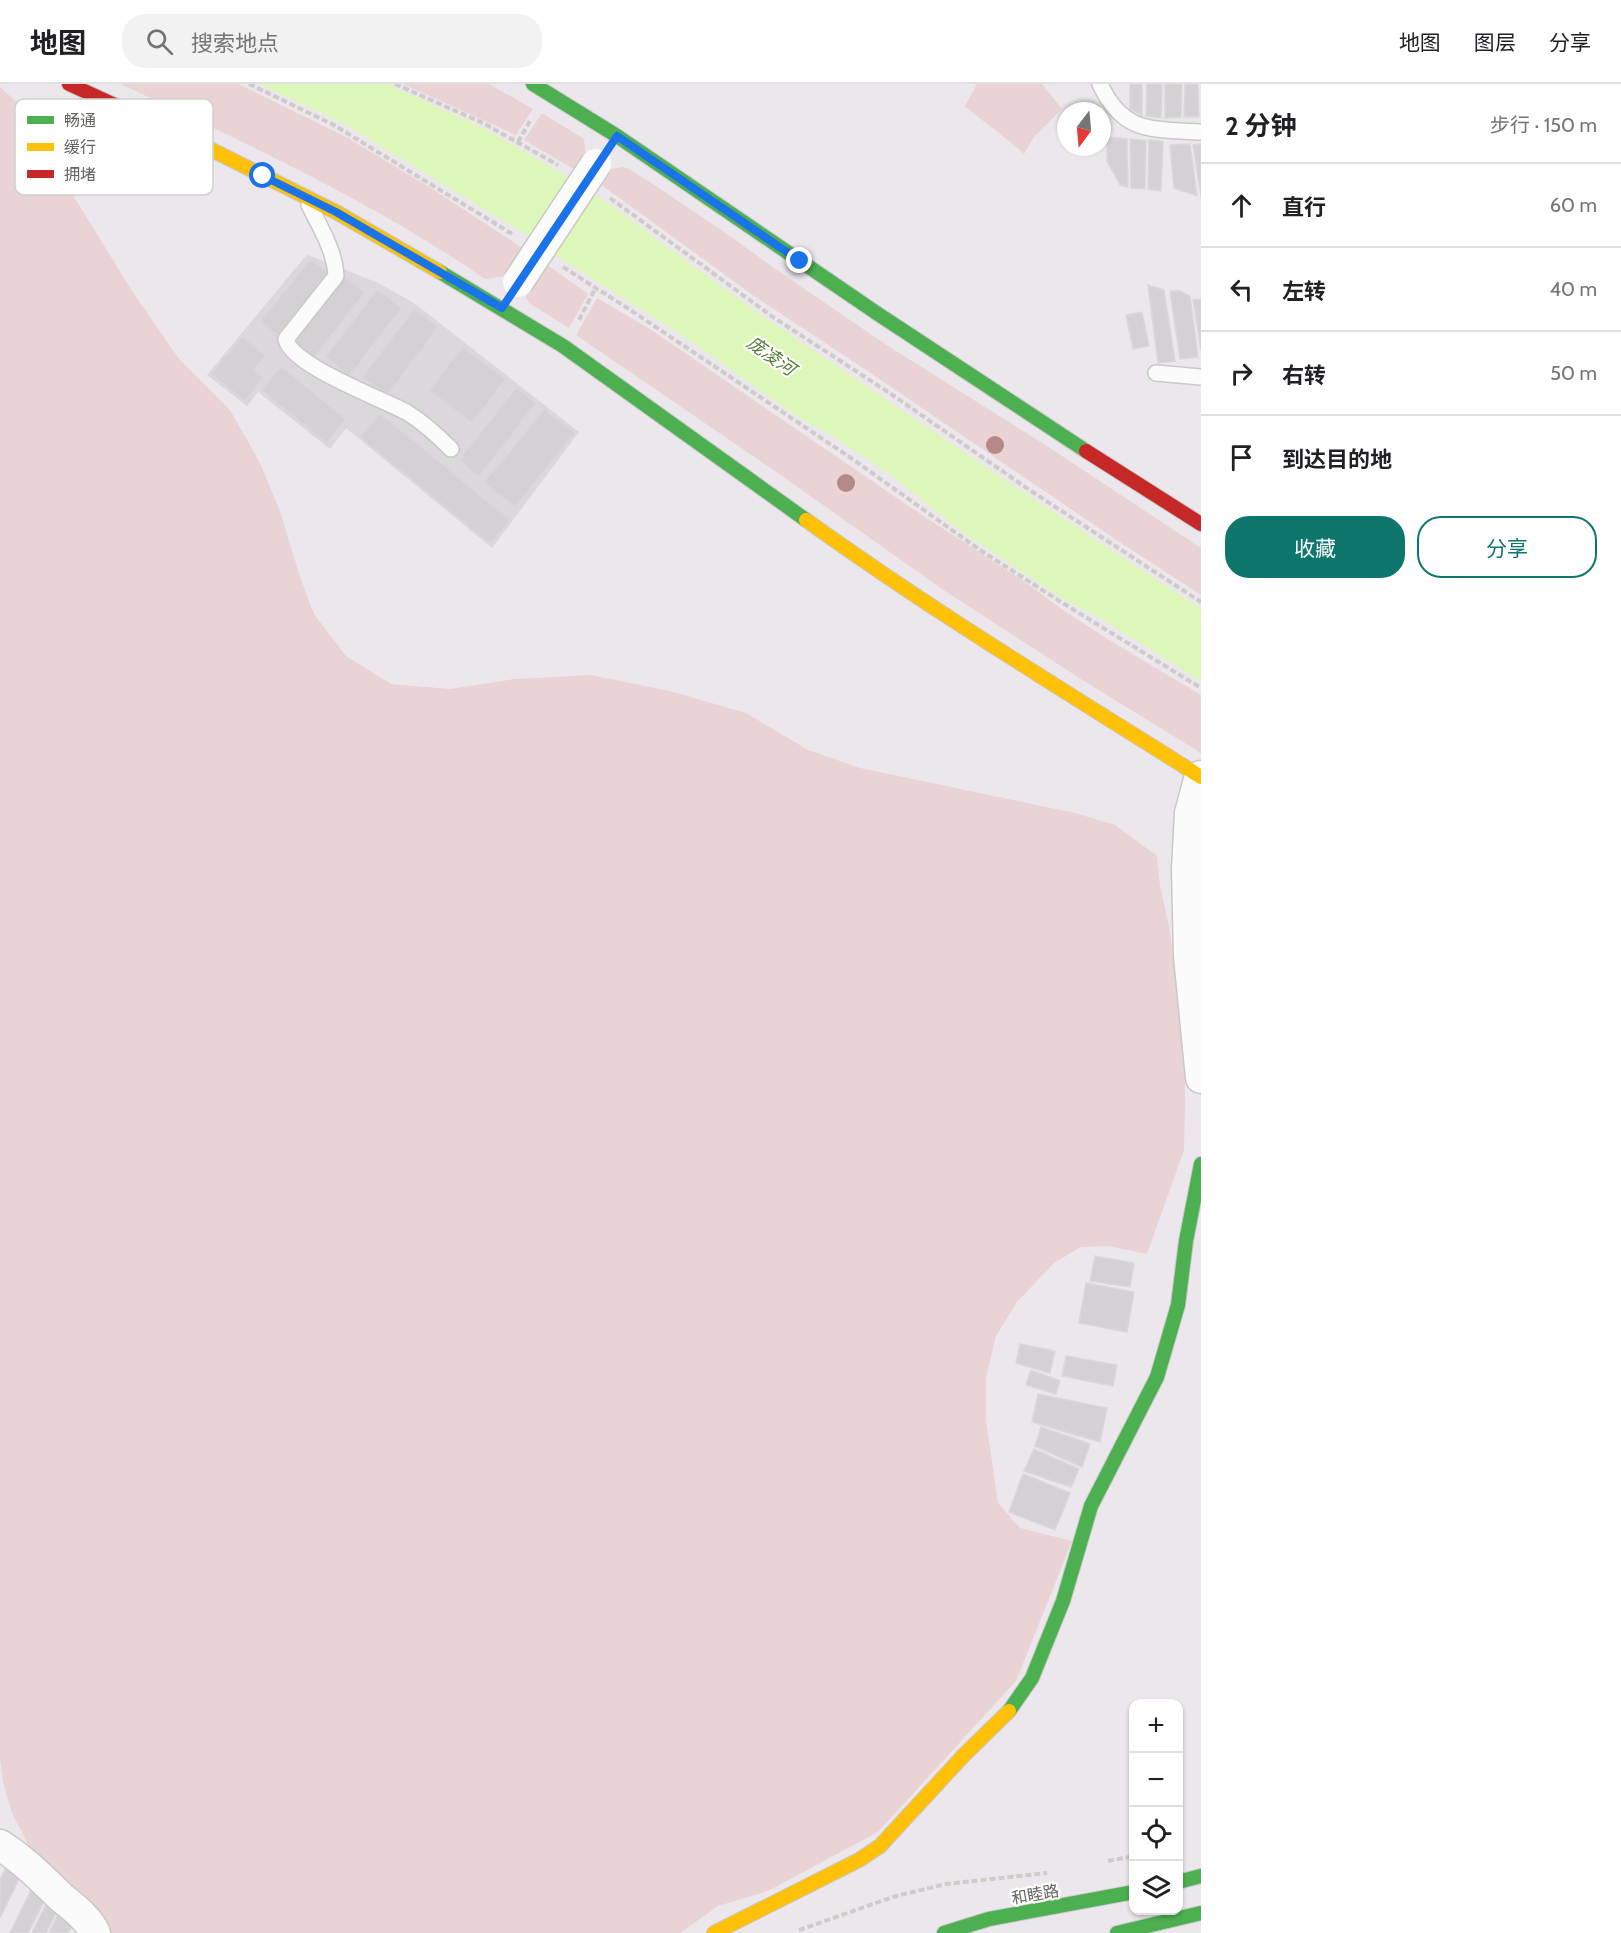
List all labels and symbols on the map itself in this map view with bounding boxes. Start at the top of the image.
legend [15,99,213,195]
north arrow [1057,102,1111,156]
text: 畅通 [64,111,96,130]
text: 缓行 [64,138,96,157]
route start [249,162,275,188]
text: 拥堵 [64,165,96,184]
route end [786,247,812,273]
water label: 庞凌河 [743,332,802,382]
street label: 和睦路 [1010,1881,1060,1908]

